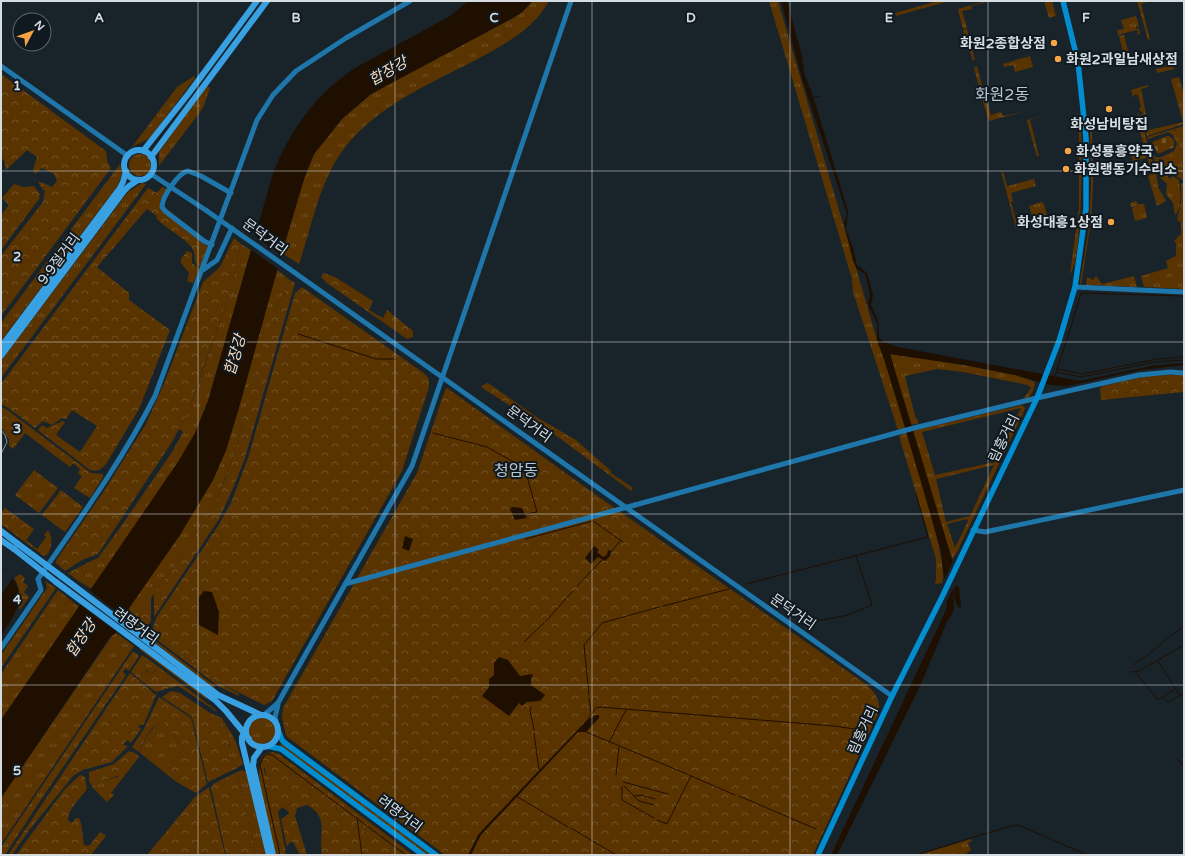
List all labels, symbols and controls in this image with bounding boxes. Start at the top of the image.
text: A [94,10,104,26]
text: B [291,10,301,26]
text: C [489,10,499,26]
text: D [686,10,696,26]
text: E [885,10,893,26]
text: F [1082,10,1090,26]
north arrow [12,12,52,52]
text: N [31,18,47,33]
place label: 화원2종합상점 [960,35,1046,52]
marker: 화원2종합상점 [1049,38,1059,48]
place label: 화원2과일남새상점 [1066,51,1178,68]
water label: 합장강 [366,52,412,89]
marker: 화원2과일남새상점 [1053,54,1063,64]
text: 1 [13,78,21,94]
district label: 화원2동 [975,85,1029,105]
marker: 화성남비탕집 [1104,104,1114,114]
place label: 화성남비탕집 [1070,116,1148,133]
place label: 화성룡흥약국 [1076,143,1153,160]
marker: 화성룡흥약국 [1063,146,1073,156]
place label: 화원랭동기수리소 [1074,161,1177,178]
marker: 화원랭동기수리소 [1061,164,1071,174]
place label: 화성대흥1상점 [1017,214,1103,231]
street label: 문덕거리 [239,215,291,259]
marker: 화성대흥1상점 [1106,217,1116,227]
street label: 9·9절거리 [34,230,84,288]
text: 2 [13,249,21,265]
water label: 합장강 [221,331,250,377]
street label: 문덕거리 [503,402,555,446]
street label: 림흥거리 [985,411,1023,465]
text: 3 [13,421,21,437]
district label: 청암동 [494,461,538,481]
street label: 문덕거리 [767,590,819,634]
text: 4 [13,592,22,608]
street label: 려명거리 [110,604,162,648]
water label: 합장강 [62,614,101,660]
street label: 림흥거리 [844,703,882,757]
text: 5 [13,763,21,779]
street label: 려명거리 [374,792,426,836]

